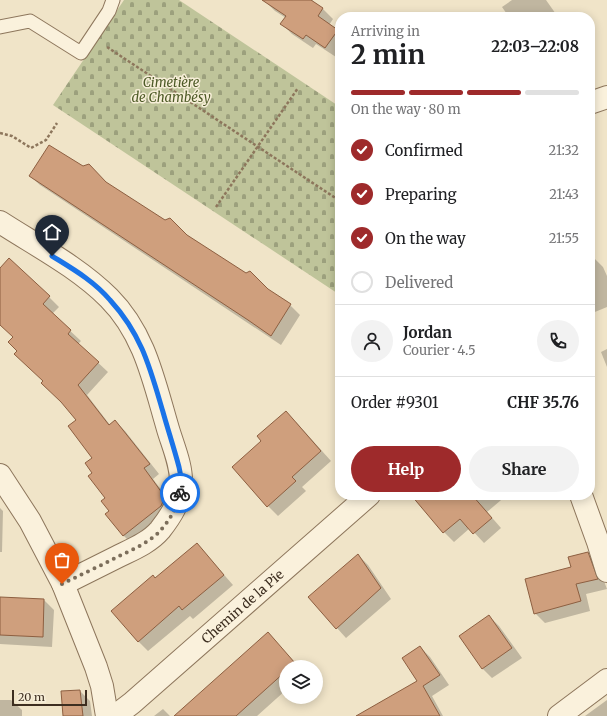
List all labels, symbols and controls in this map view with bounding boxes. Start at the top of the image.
text: Arriving in [351,23,420,40]
text: 22:03–22:08 [491,37,579,56]
text: 2 min [351,38,425,71]
park label: Cimetière de Chambésy [131,74,211,106]
text: On the way · 80 m [351,101,461,118]
icon: check [351,139,373,161]
text: Confirmed [385,141,463,160]
text: 21:32 [549,142,579,159]
icon: check [351,183,373,205]
text: Preparing [385,185,457,204]
text: 21:43 [549,186,579,203]
pin [35,215,69,256]
icon: home [41,221,63,243]
icon: check [351,227,373,249]
text: On the way [385,229,466,248]
text: 21:55 [549,230,579,247]
text: Delivered [385,273,453,292]
button: person [351,320,393,362]
button: phone [537,320,579,362]
text: Jordan [403,323,452,342]
text: Courier · 4.5 [403,342,476,359]
text: Order #9301 [351,393,439,412]
text: CHF 35.76 [507,393,579,412]
button: Help [351,446,461,492]
button: Share [469,446,579,492]
courier [160,473,200,513]
icon: bike [169,482,191,504]
pin [45,543,79,584]
icon: bag [51,549,73,571]
street label: Chemin de la Pie [198,566,287,647]
map controls [279,660,323,704]
button: layers [279,660,323,704]
scale bar [12,688,87,707]
text: 20 m [18,690,45,704]

